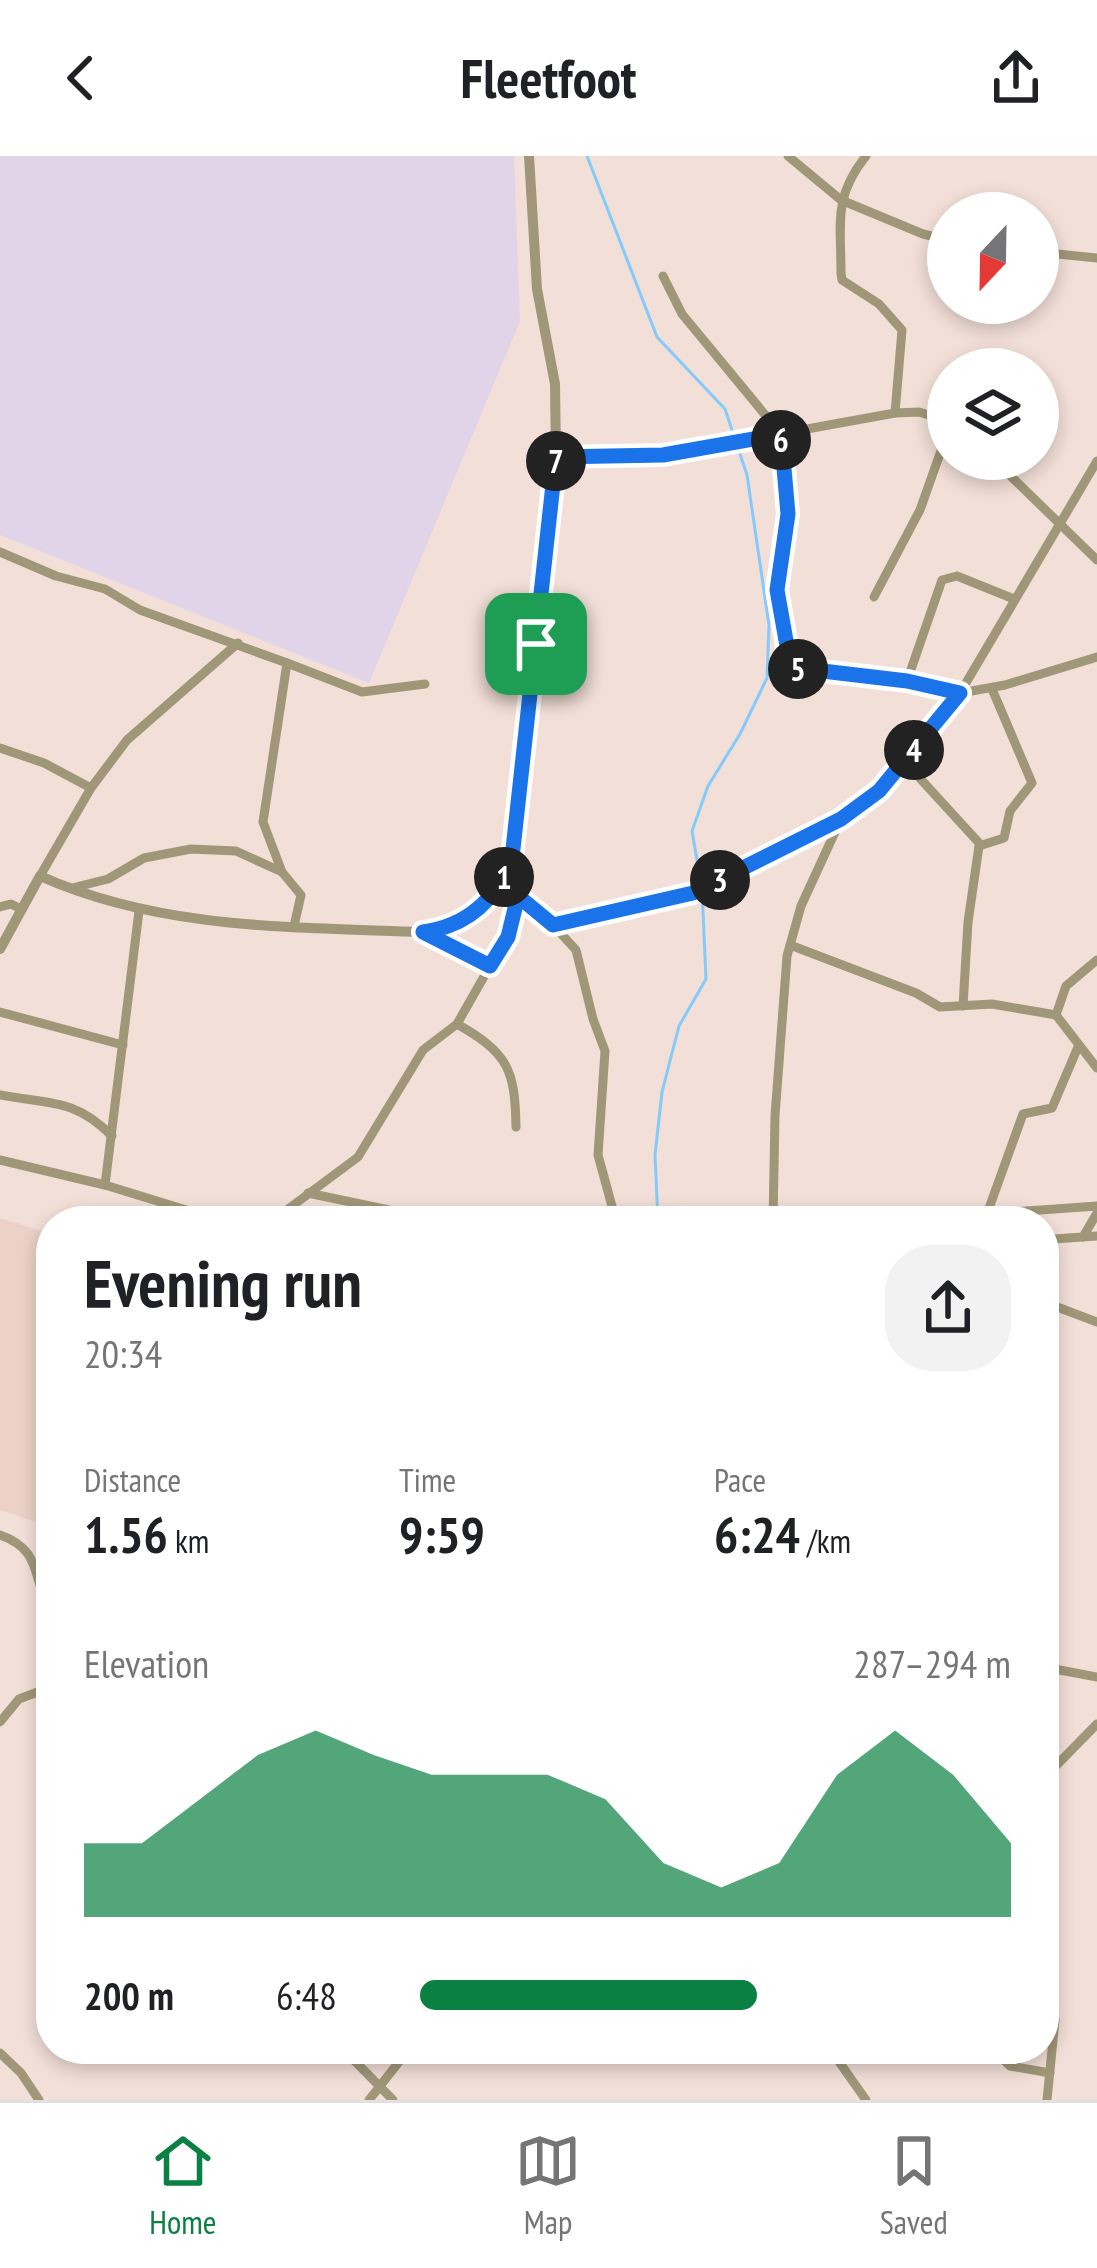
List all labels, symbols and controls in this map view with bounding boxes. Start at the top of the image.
text: Fleetfoot [461,43,636,113]
icon: back [48,45,114,111]
icon: share [983,45,1049,111]
north arrow [927,192,1059,324]
map controls [927,192,1059,480]
button: layers [927,348,1059,480]
pin: 6 [751,410,811,470]
text: 6 [773,418,789,461]
pin: 7 [526,431,586,491]
text: 7 [548,439,564,482]
pin [485,593,587,695]
icon: arrive [503,611,569,677]
pin: 5 [768,639,828,699]
text: 5 [790,647,806,690]
pin: 4 [884,720,944,780]
text: 4 [906,728,922,771]
pin: 1 [474,847,534,907]
pin: 3 [690,850,750,910]
text: 1 [496,855,512,898]
text: 3 [712,858,728,901]
text: Evening run [84,1240,362,1325]
button: share [885,1245,1011,1371]
text: 20:34 [84,1328,162,1379]
text: Distance [84,1458,181,1501]
text: Time [399,1458,456,1501]
text: Pace [714,1458,766,1501]
text: 1.56 [84,1501,168,1567]
text: 9:59 [399,1501,485,1567]
text: 6:24 [714,1501,800,1567]
text: km [168,1519,209,1562]
text: /km [800,1519,851,1562]
text: Elevation [84,1638,209,1689]
text: 287–294 m [853,1638,1011,1689]
text: 200 m [84,1970,174,2021]
text: 6:48 [276,1970,337,2021]
tab: Home [149,2128,216,2243]
tab: Map [515,2128,581,2243]
tab: Saved [880,2128,948,2243]

